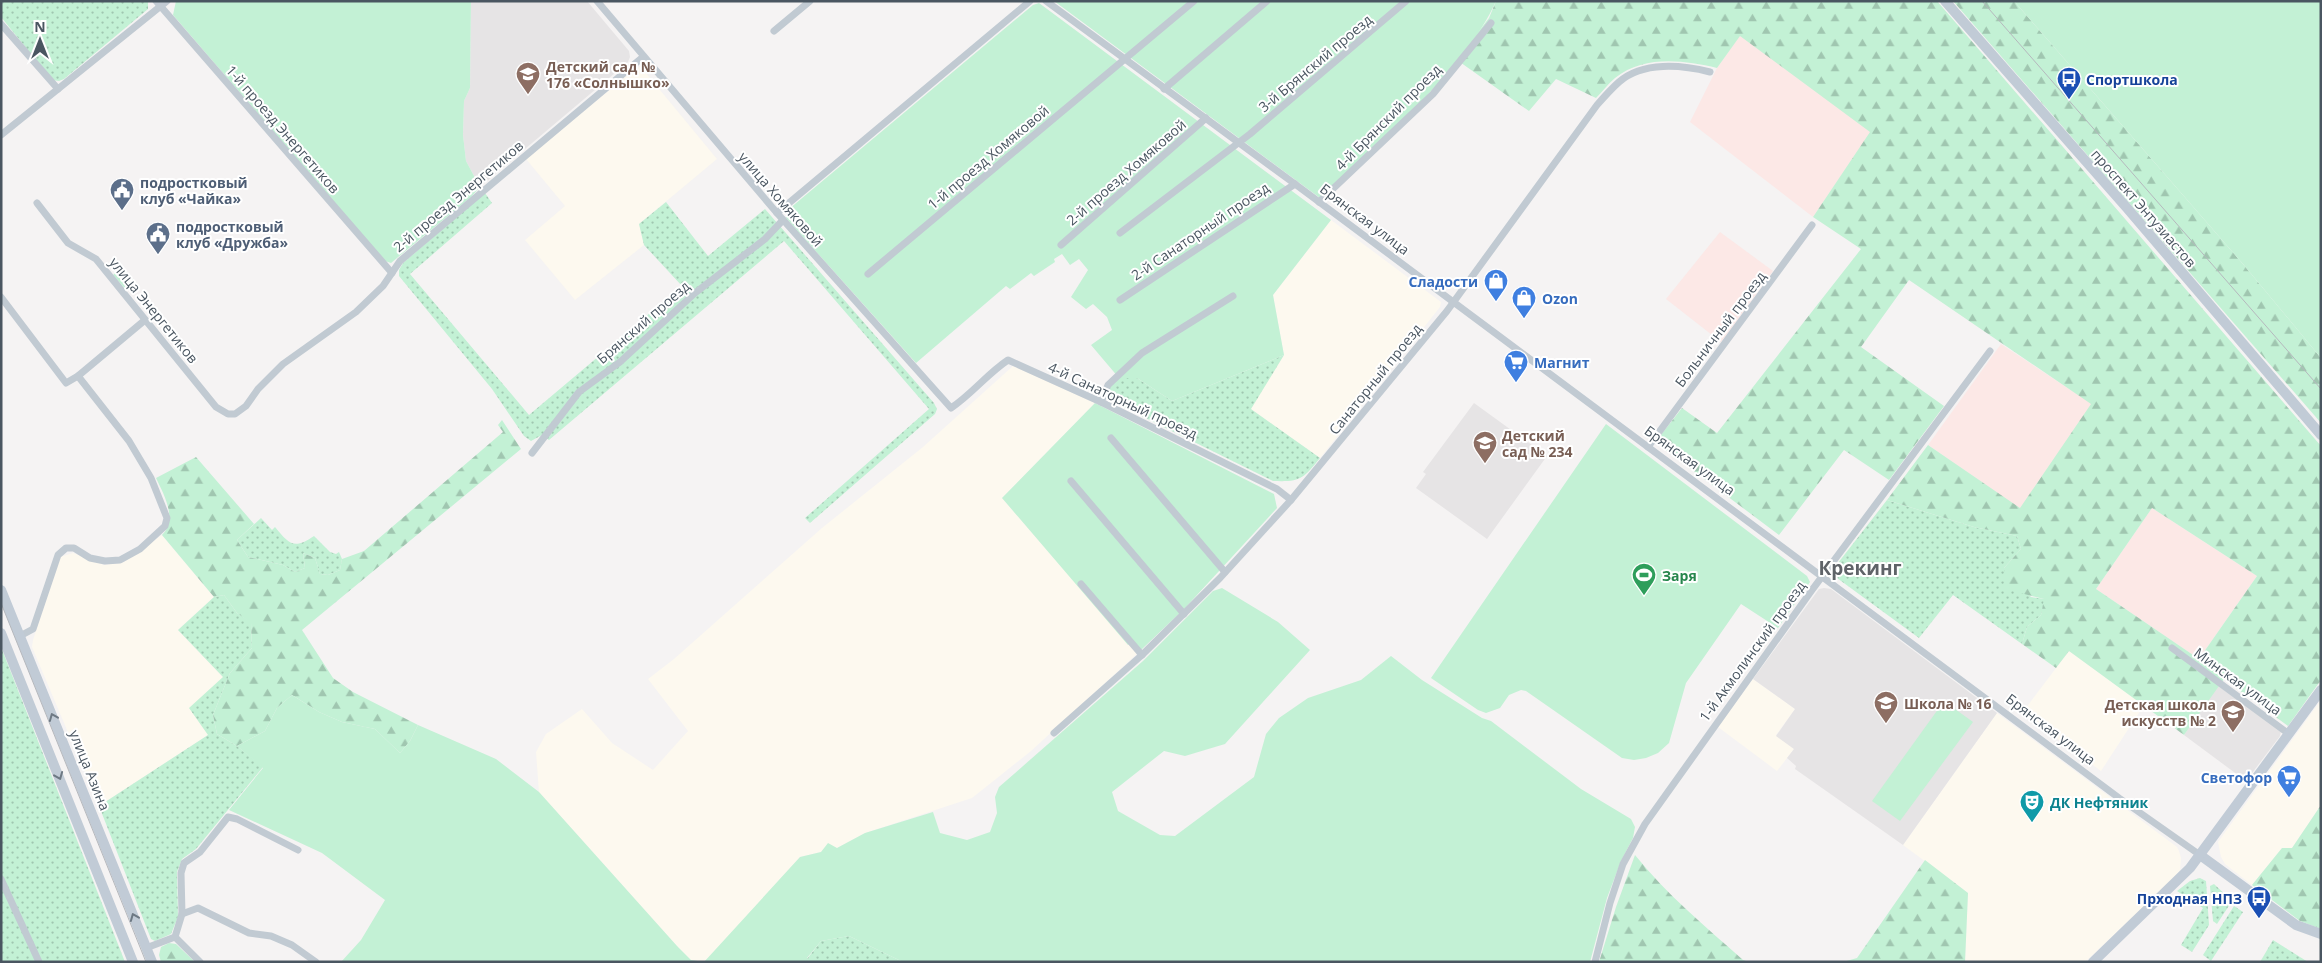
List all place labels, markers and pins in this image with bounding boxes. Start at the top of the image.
place label: Детский сад № 176 «Солнышко» [546,57,670,92]
school or university icon: Детский сад № 176 «Солнышко» [515,61,541,95]
bus stop icon: Спортшкола [2056,66,2082,100]
place label: Спортшкола [2086,70,2178,89]
place label: подростковый клуб «Чайка» [140,173,248,208]
public building icon: подростковый клуб «Чайка» [109,177,135,211]
place label: подростковый клуб «Дружба» [176,217,289,252]
public building icon: подростковый клуб «Дружба» [145,221,171,255]
shop icon: Сладости [1483,268,1509,302]
place label: Сладости [1409,272,1478,291]
shop icon: Ozon [1511,285,1537,319]
place label: Ozon [1542,289,1578,308]
supermarket icon: Магнит [1503,349,1529,383]
place label: Магнит [1534,353,1590,372]
place label: Детский сад № 234 [1502,426,1573,461]
school or university icon: Детский сад № 234 [1472,430,1498,464]
sports icon: Заря [1631,562,1657,596]
place label: Заря [1662,566,1697,585]
school or university icon: Школа № 16 [1873,690,1899,724]
place label: Школа № 16 [1904,694,1992,713]
place label: Детская школа искусств № 2 [2105,695,2216,730]
school or university icon: Детская школа искусств № 2 [2220,699,2246,733]
supermarket icon: Светофор [2276,764,2302,798]
place label: Светофор [2201,768,2272,787]
theatre icon: ДК Нефтяник [2019,789,2045,823]
place label: ДК Нефтяник [2050,793,2149,812]
bus stop icon: Прходная НПЗ [2246,885,2272,919]
place label: Прходная НПЗ [2137,889,2242,908]

